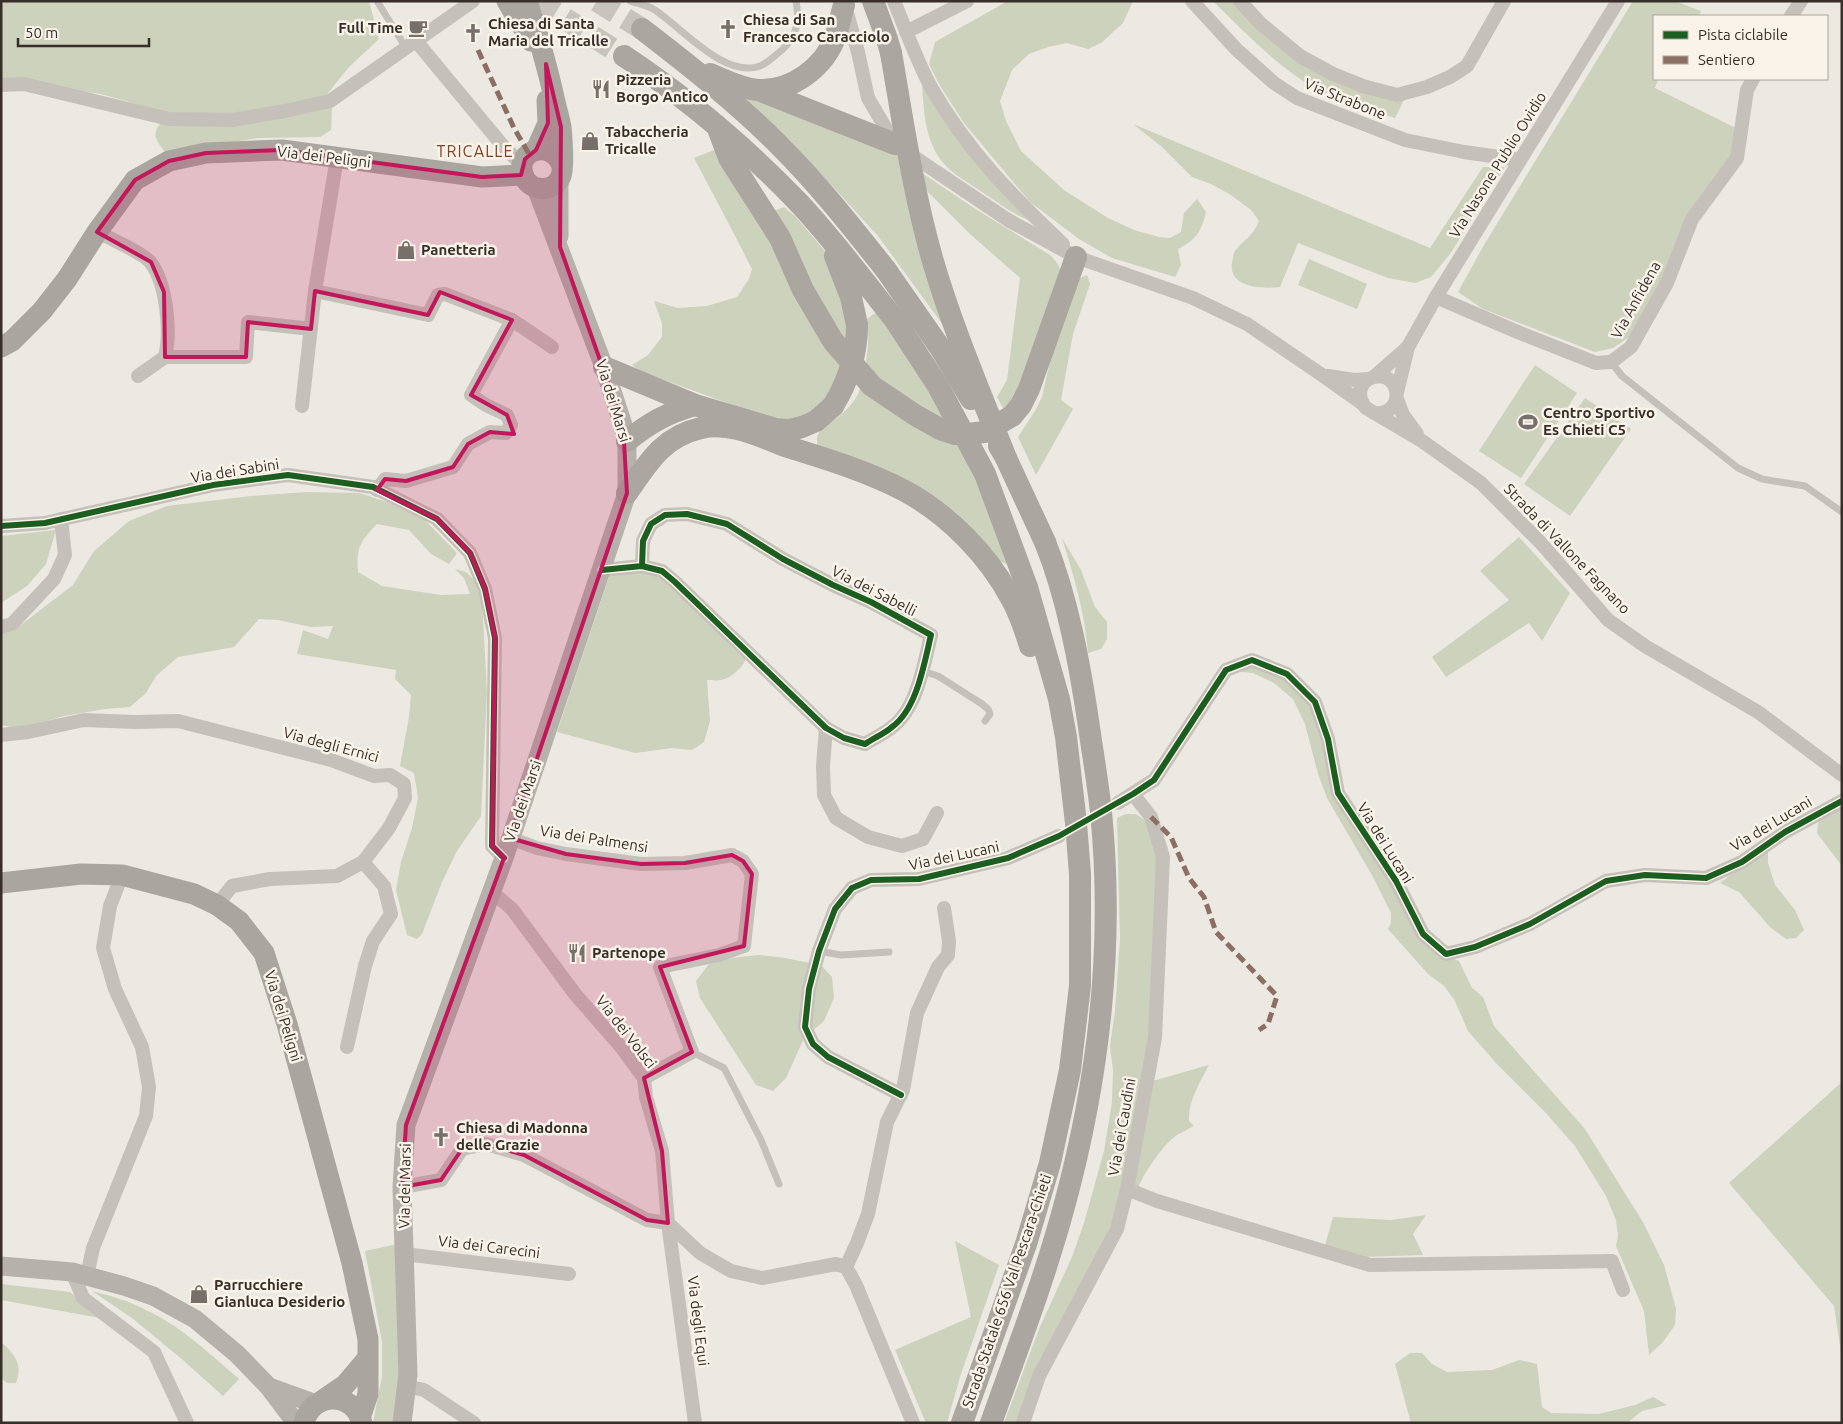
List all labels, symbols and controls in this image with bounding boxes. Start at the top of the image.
place label: Chiesa di San Francesco Caracciolo [743,11,890,45]
scale bar [18,15,149,47]
place label: Chiesa di Santa Maria del Tricalle [488,15,609,49]
legend [1653,15,1828,80]
cafe icon: Full Time [407,17,429,39]
church icon: Chiesa di San Francesco Caracciolo [717,18,739,40]
place label: Full Time [338,19,403,36]
church icon: Chiesa di Santa Maria del Tricalle [462,22,484,44]
text: 50 m [25,24,58,41]
text: Pista ciclabile [1698,26,1788,43]
text: Sentiero [1698,51,1755,68]
place label: Pizzeria Borgo Antico [616,71,709,105]
street label: Via Strabone [1302,74,1388,123]
restaurant icon: Pizzeria Borgo Antico [590,78,612,100]
street label: Via Nasone Publio Ovidio [1446,89,1549,241]
place label: Tabaccheria Tricalle [605,123,689,157]
shop icon: Tabaccheria Tricalle [579,130,601,152]
street label: Via dei Peligni [276,142,372,171]
district label: TRICALLE [437,142,513,160]
shop icon: Panetteria [395,239,417,261]
place label: Panetteria [421,241,496,258]
street label: Via Anfidena [1607,258,1664,341]
street label: Via dei Marsi [593,357,634,444]
place label: Centro Sportivo Es Chieti C5 [1543,404,1655,438]
sports icon: Centro Sportivo Es Chieti C5 [1517,411,1539,433]
street label: Via dei Sabini [190,455,280,486]
street label: Strada di Vallone Fagnano [1501,480,1634,617]
street label: Via dei Sabelli [829,562,920,619]
street label: Via degli Ernici [281,724,381,765]
street label: Via dei Marsi [501,758,544,844]
street label: Via dei Lucani [1727,793,1815,855]
street label: Via dei Lucani [1354,799,1417,886]
street label: Via dei Palmensi [539,822,649,855]
street label: Via dei Lucani [907,838,1001,873]
restaurant icon: Partenope [566,942,588,964]
place label: Partenope [592,944,666,961]
street label: Via dei Peligni [262,968,305,1063]
street label: Via dei Volsci [593,992,660,1072]
street label: Via dei Caudini [1105,1077,1138,1177]
place label: Chiesa di Madonna delle Grazie [456,1119,588,1153]
church icon: Chiesa di Madonna delle Grazie [430,1126,452,1148]
street label: Via dei Marsi [395,1143,414,1229]
street label: Strada Statale 656 Val Pescara-Chieti [958,1172,1055,1410]
street label: Via dei Carecini [437,1232,541,1261]
street label: Via degli Equi [685,1275,712,1367]
place label: Parrucchiere Gianluca Desiderio [214,1276,345,1310]
shop icon: Parrucchiere Gianluca Desiderio [188,1283,210,1305]

